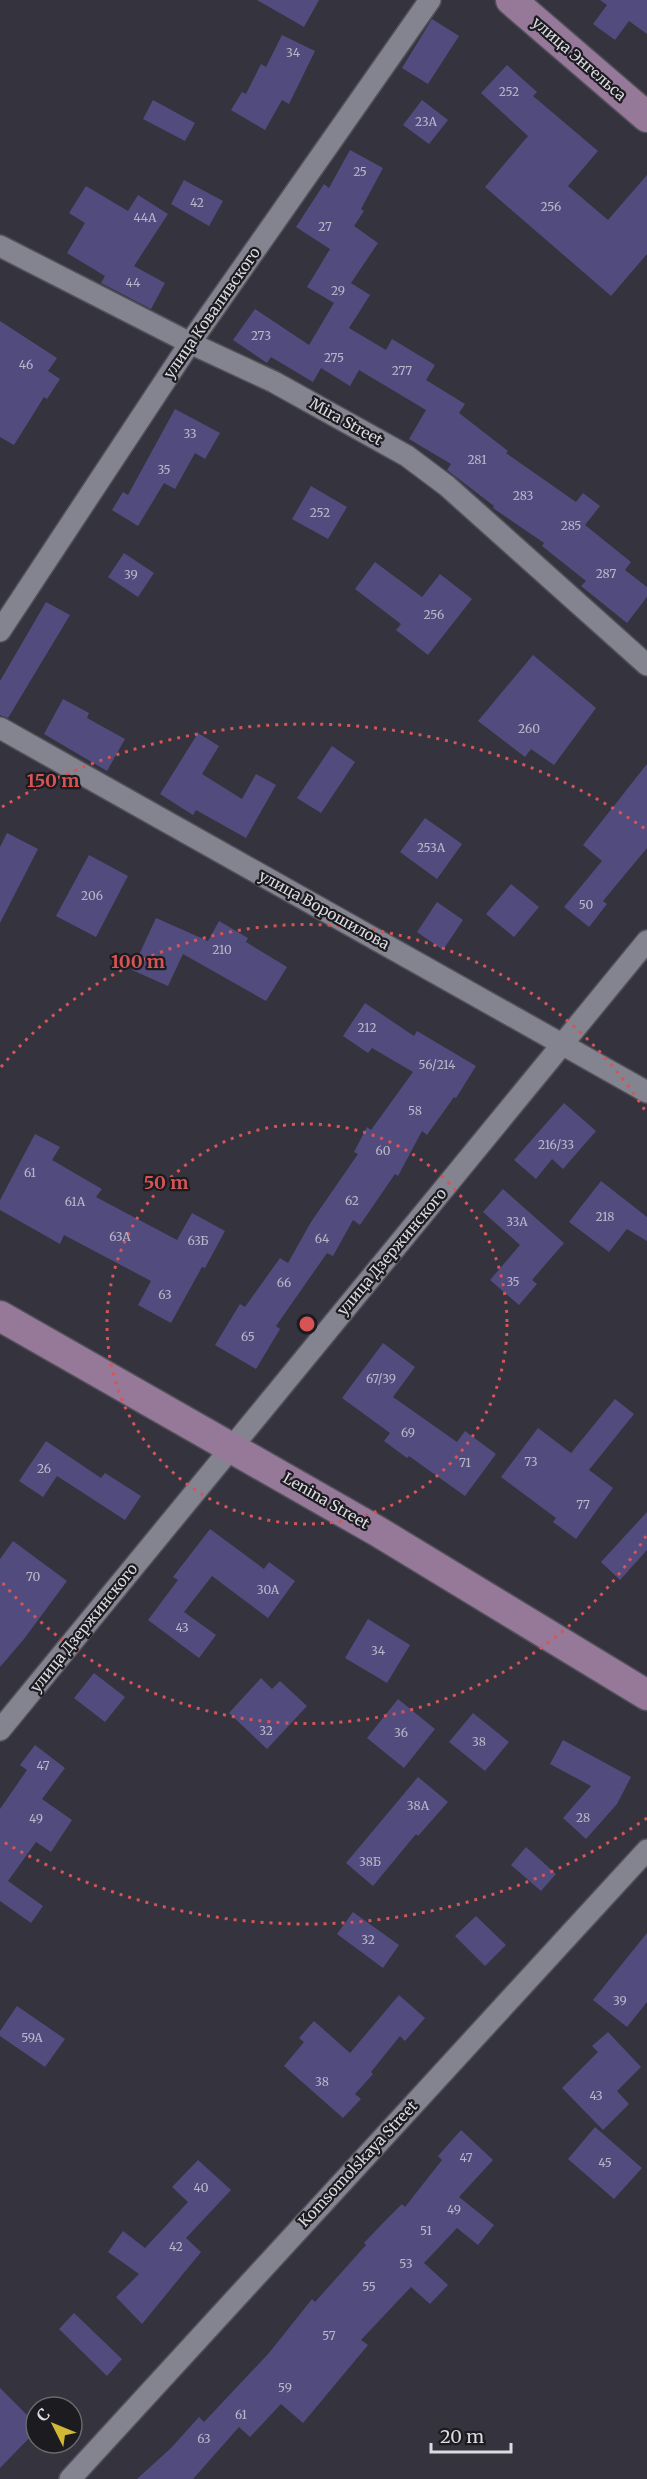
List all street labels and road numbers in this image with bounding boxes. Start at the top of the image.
street label: улица Энгельса [528,13,630,105]
street label: улица Коваливского [159,243,264,382]
street label: Mira Street [306,394,386,450]
street label: улица Ворошилова [256,866,393,953]
street label: улица Дзержинского [333,1184,451,1319]
street label: Lenina Street [280,1468,373,1533]
street label: улица Дзержинского [26,1559,142,1696]
street label: Komsomolskaya Street [294,2096,421,2231]

